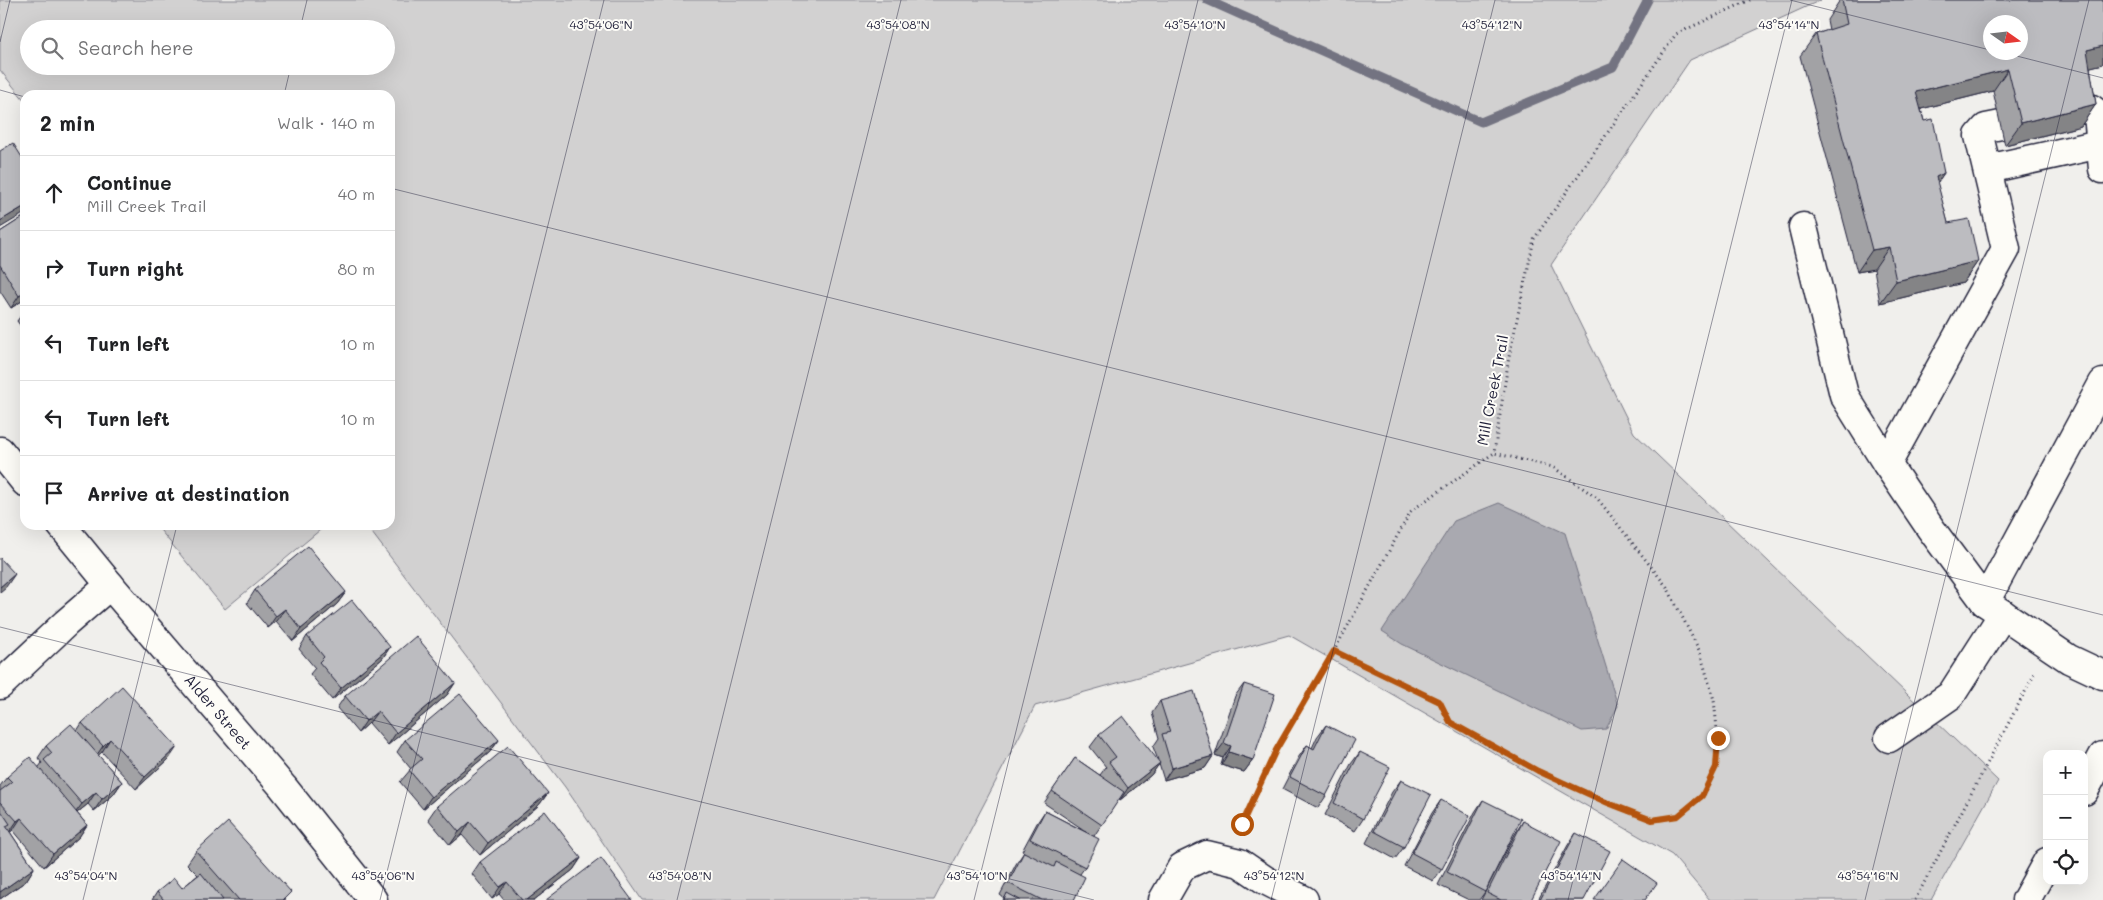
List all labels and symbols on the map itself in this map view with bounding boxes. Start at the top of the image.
north arrow [1983,15,2028,60]
text: 43°54'06"N [569,16,633,32]
text: 43°54'08"N [866,16,930,32]
text: 43°54'10"N [1164,16,1226,32]
text: 43°54'12"N [1462,16,1522,32]
text: 43°54'14"N [1759,16,1819,32]
street label: Mill Creek Trail [1471,333,1513,447]
street label: Alder Street [180,670,256,753]
route end [1707,727,1730,750]
route start [1231,813,1254,836]
text: 43°54'04"N [55,867,117,883]
text: 43°54'06"N [351,867,415,883]
text: 43°54'08"N [648,867,712,883]
text: 43°54'10"N [946,867,1008,883]
text: 43°54'12"N [1244,867,1304,883]
text: 43°54'14"N [1541,867,1601,883]
text: 43°54'16"N [1837,867,1899,883]

